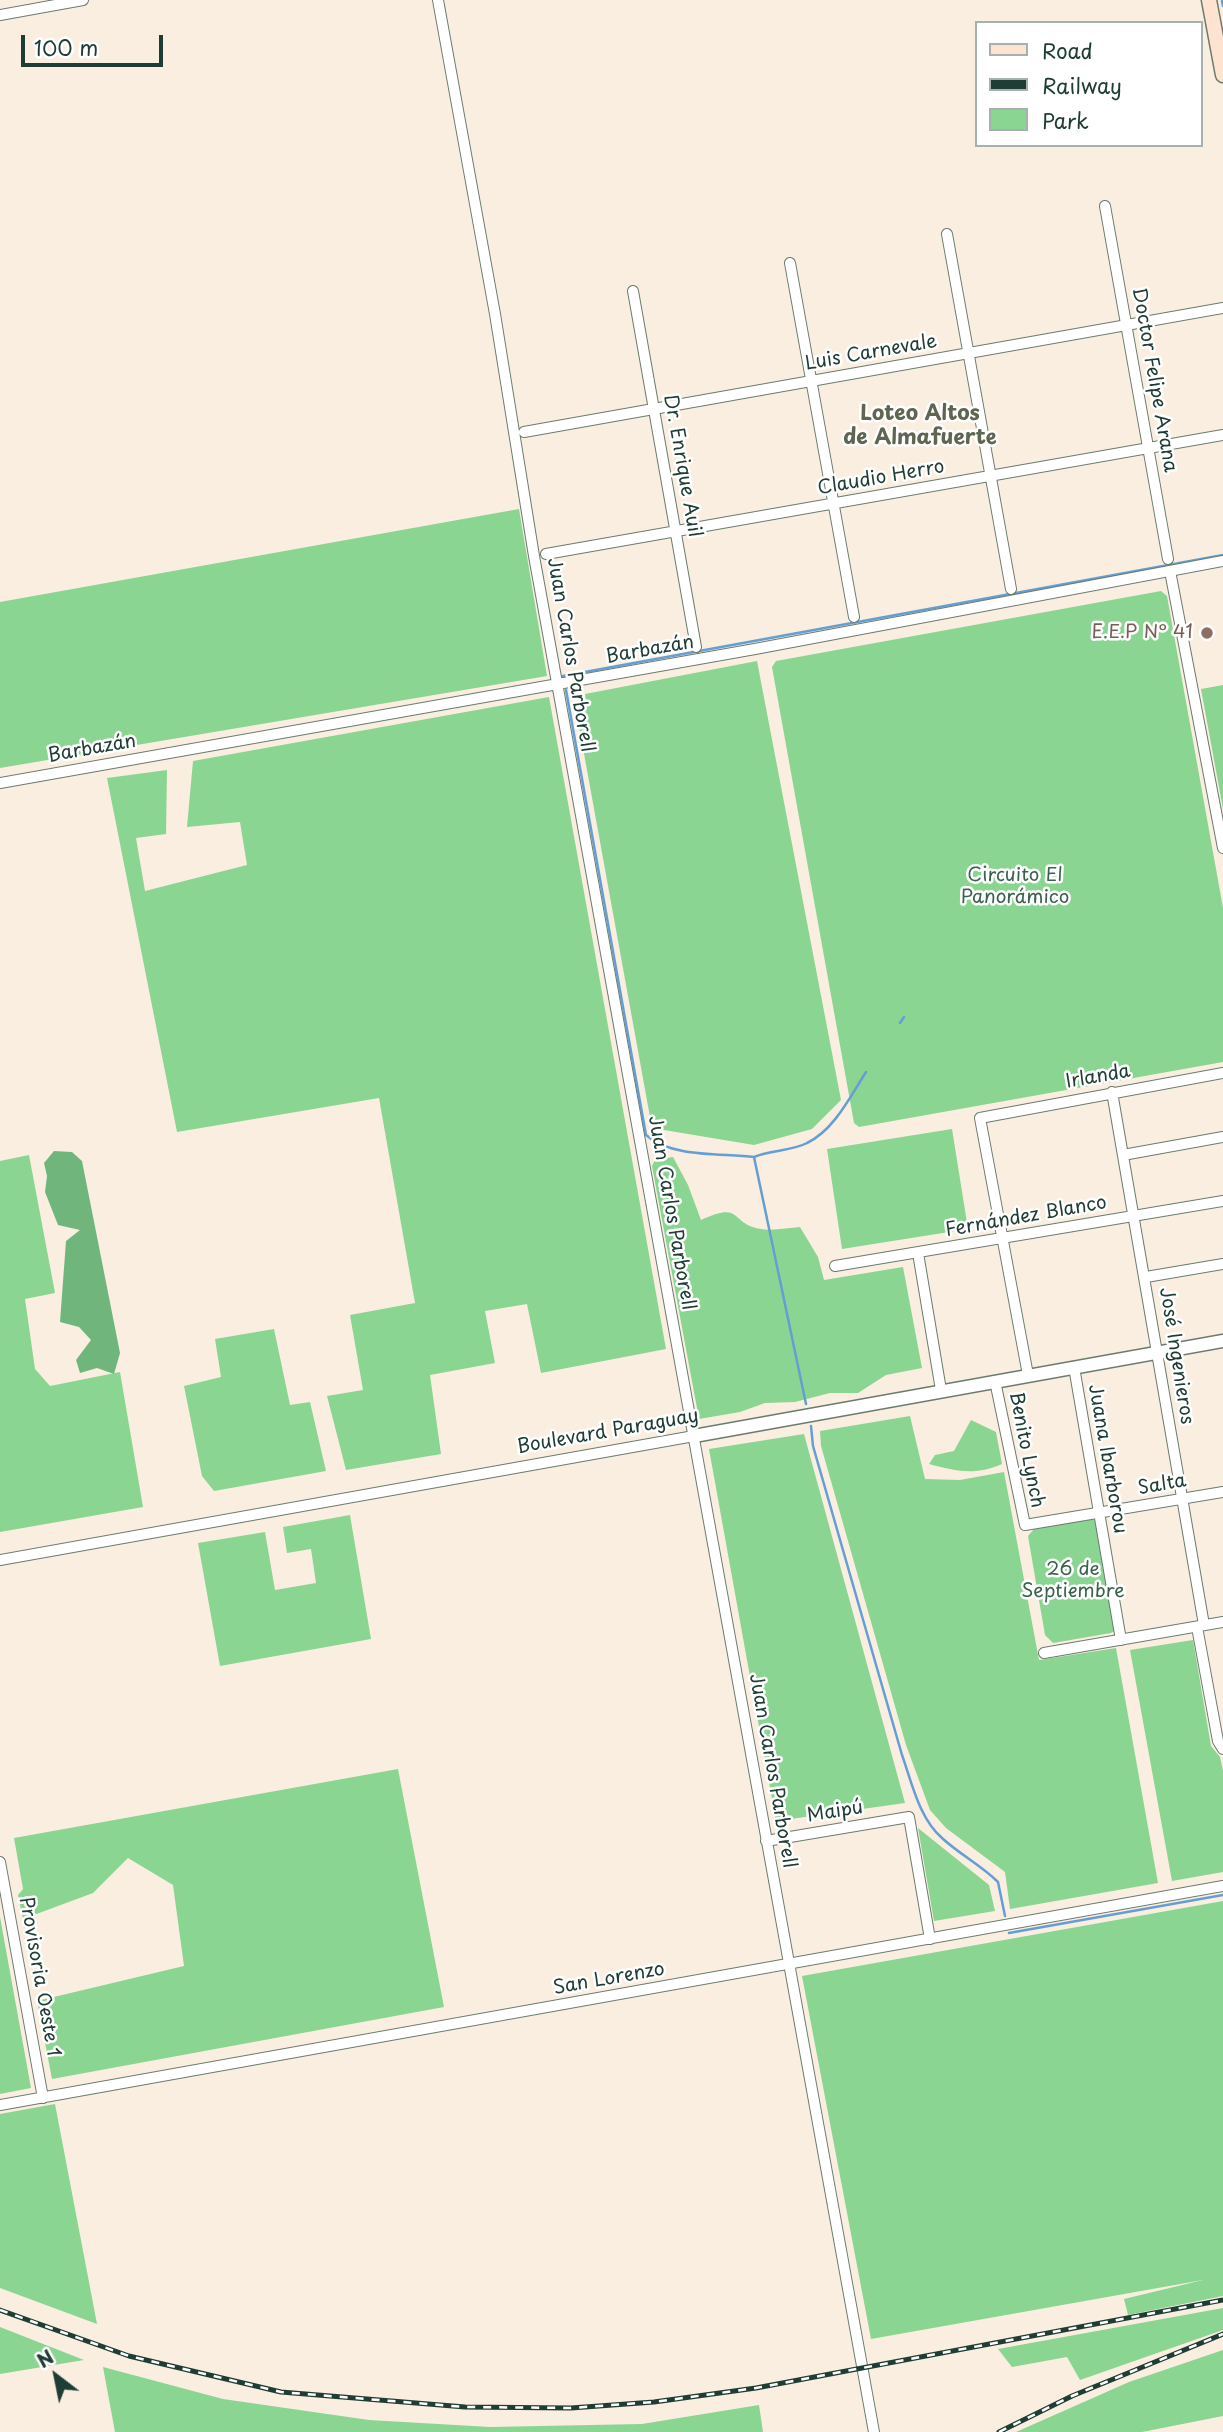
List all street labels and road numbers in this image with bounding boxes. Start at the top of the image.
street label: Doctor Felipe Arana [1127,286,1181,474]
street label: Luis Carnevale [803,330,939,376]
street label: Dr. Enrique Auil [658,393,706,539]
street label: Claudio Herro [816,456,946,500]
street label: Juan Carlos Parborell [542,556,598,754]
street label: Barbazán [604,631,696,669]
street label: Barbazán [46,730,138,768]
street label: Irlanda [1064,1060,1132,1094]
street label: Juan Carlos Parborell [643,1114,699,1312]
street label: Fernández Blanco [944,1192,1108,1242]
street label: José Ingenieros [1154,1286,1198,1426]
street label: Juana Ibarborou [1083,1383,1131,1535]
street label: Benito Lynch [1004,1390,1048,1510]
street label: Boulevard Paraguay [515,1405,701,1459]
street label: Salta [1136,1470,1188,1500]
street label: Juan Carlos Parborell [744,1672,800,1870]
street label: Maipú [805,1796,865,1828]
street label: Provisoria Oeste 1 [14,1895,64,2059]
street label: San Lorenzo [552,1958,666,2000]

